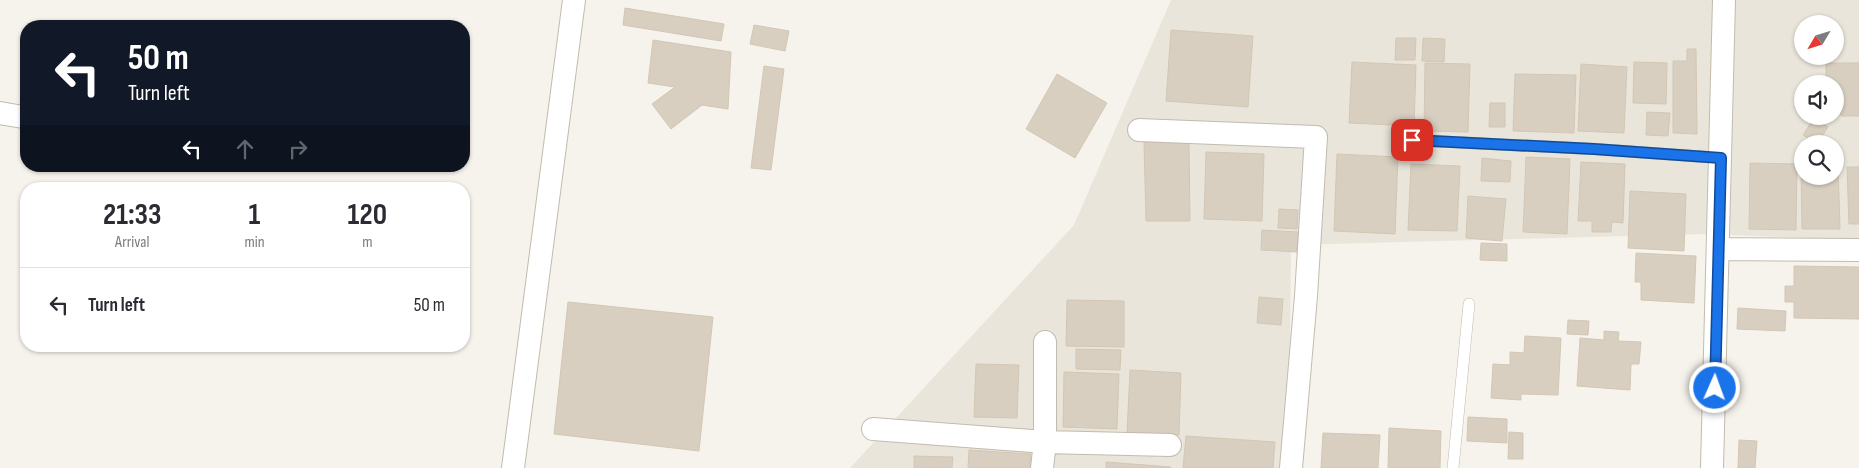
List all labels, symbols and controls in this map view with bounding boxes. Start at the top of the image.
north arrow [1794,15,1844,65]
map controls [1794,15,1844,185]
text: 50 m [128,37,189,80]
icon: left [45,40,110,105]
button: sound [1794,75,1844,125]
text: Turn left [128,80,190,107]
pin [1391,119,1433,161]
icon: arrive [1398,126,1426,154]
icon: left [178,135,206,163]
icon: ahead [231,135,259,163]
icon: right [284,135,312,163]
button: search [1794,135,1844,185]
text: 21:33 [103,197,161,233]
text: 1 [249,197,260,233]
text: 120 [348,197,387,233]
text: Arrival [115,233,149,252]
text: min [244,233,265,252]
text: m [362,233,372,252]
icon: left [45,291,73,319]
text: Turn left [88,294,145,317]
text: 50 m [414,294,445,317]
position arrow [1688,361,1740,413]

